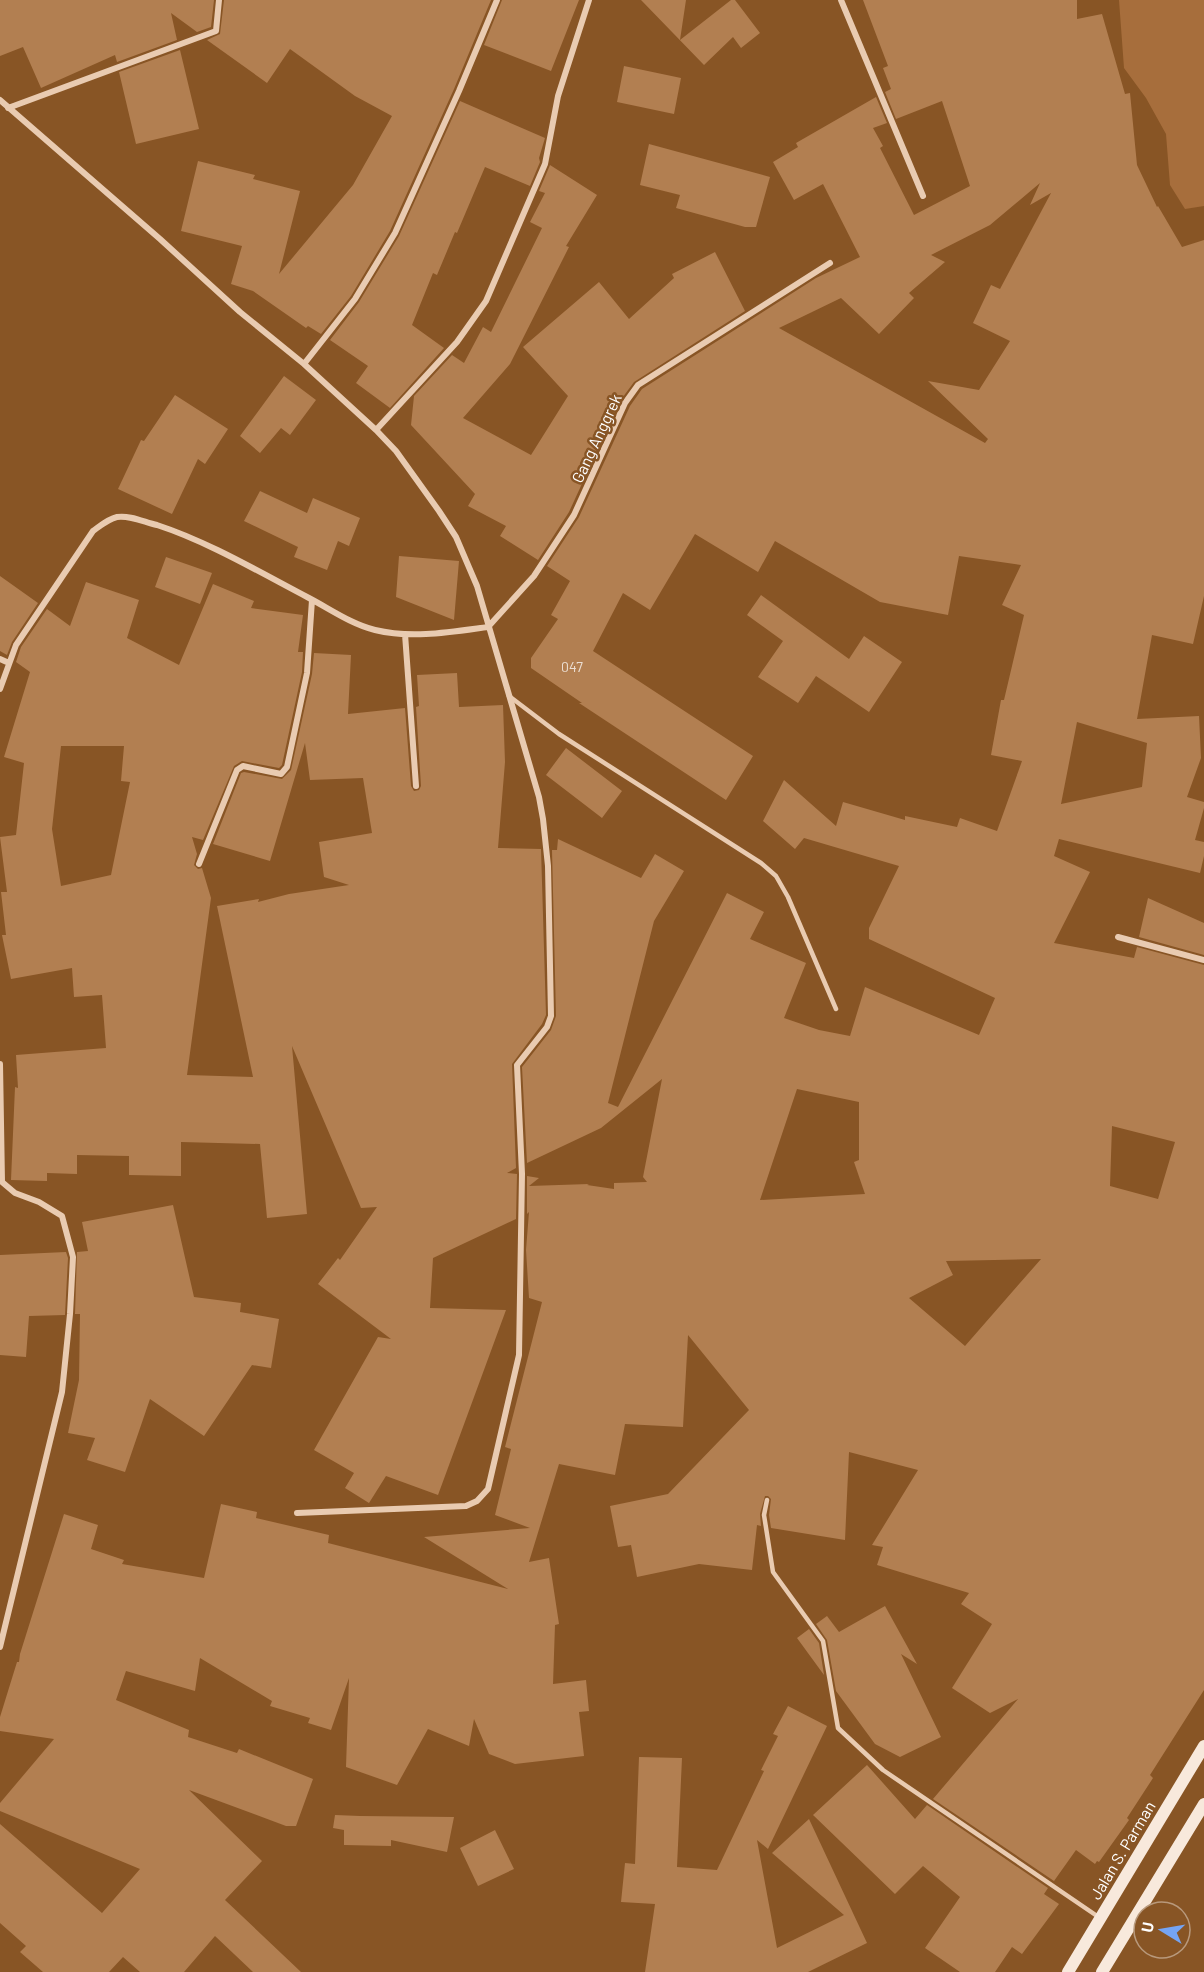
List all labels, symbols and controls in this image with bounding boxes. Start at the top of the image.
street label: Gang Anggrek [567,390,625,486]
house number: 047 [561,658,583,675]
street label: Jalan S. Parman [1085,1797,1159,1903]
north arrow [1132,1900,1192,1960]
text: U [1136,1920,1157,1934]

